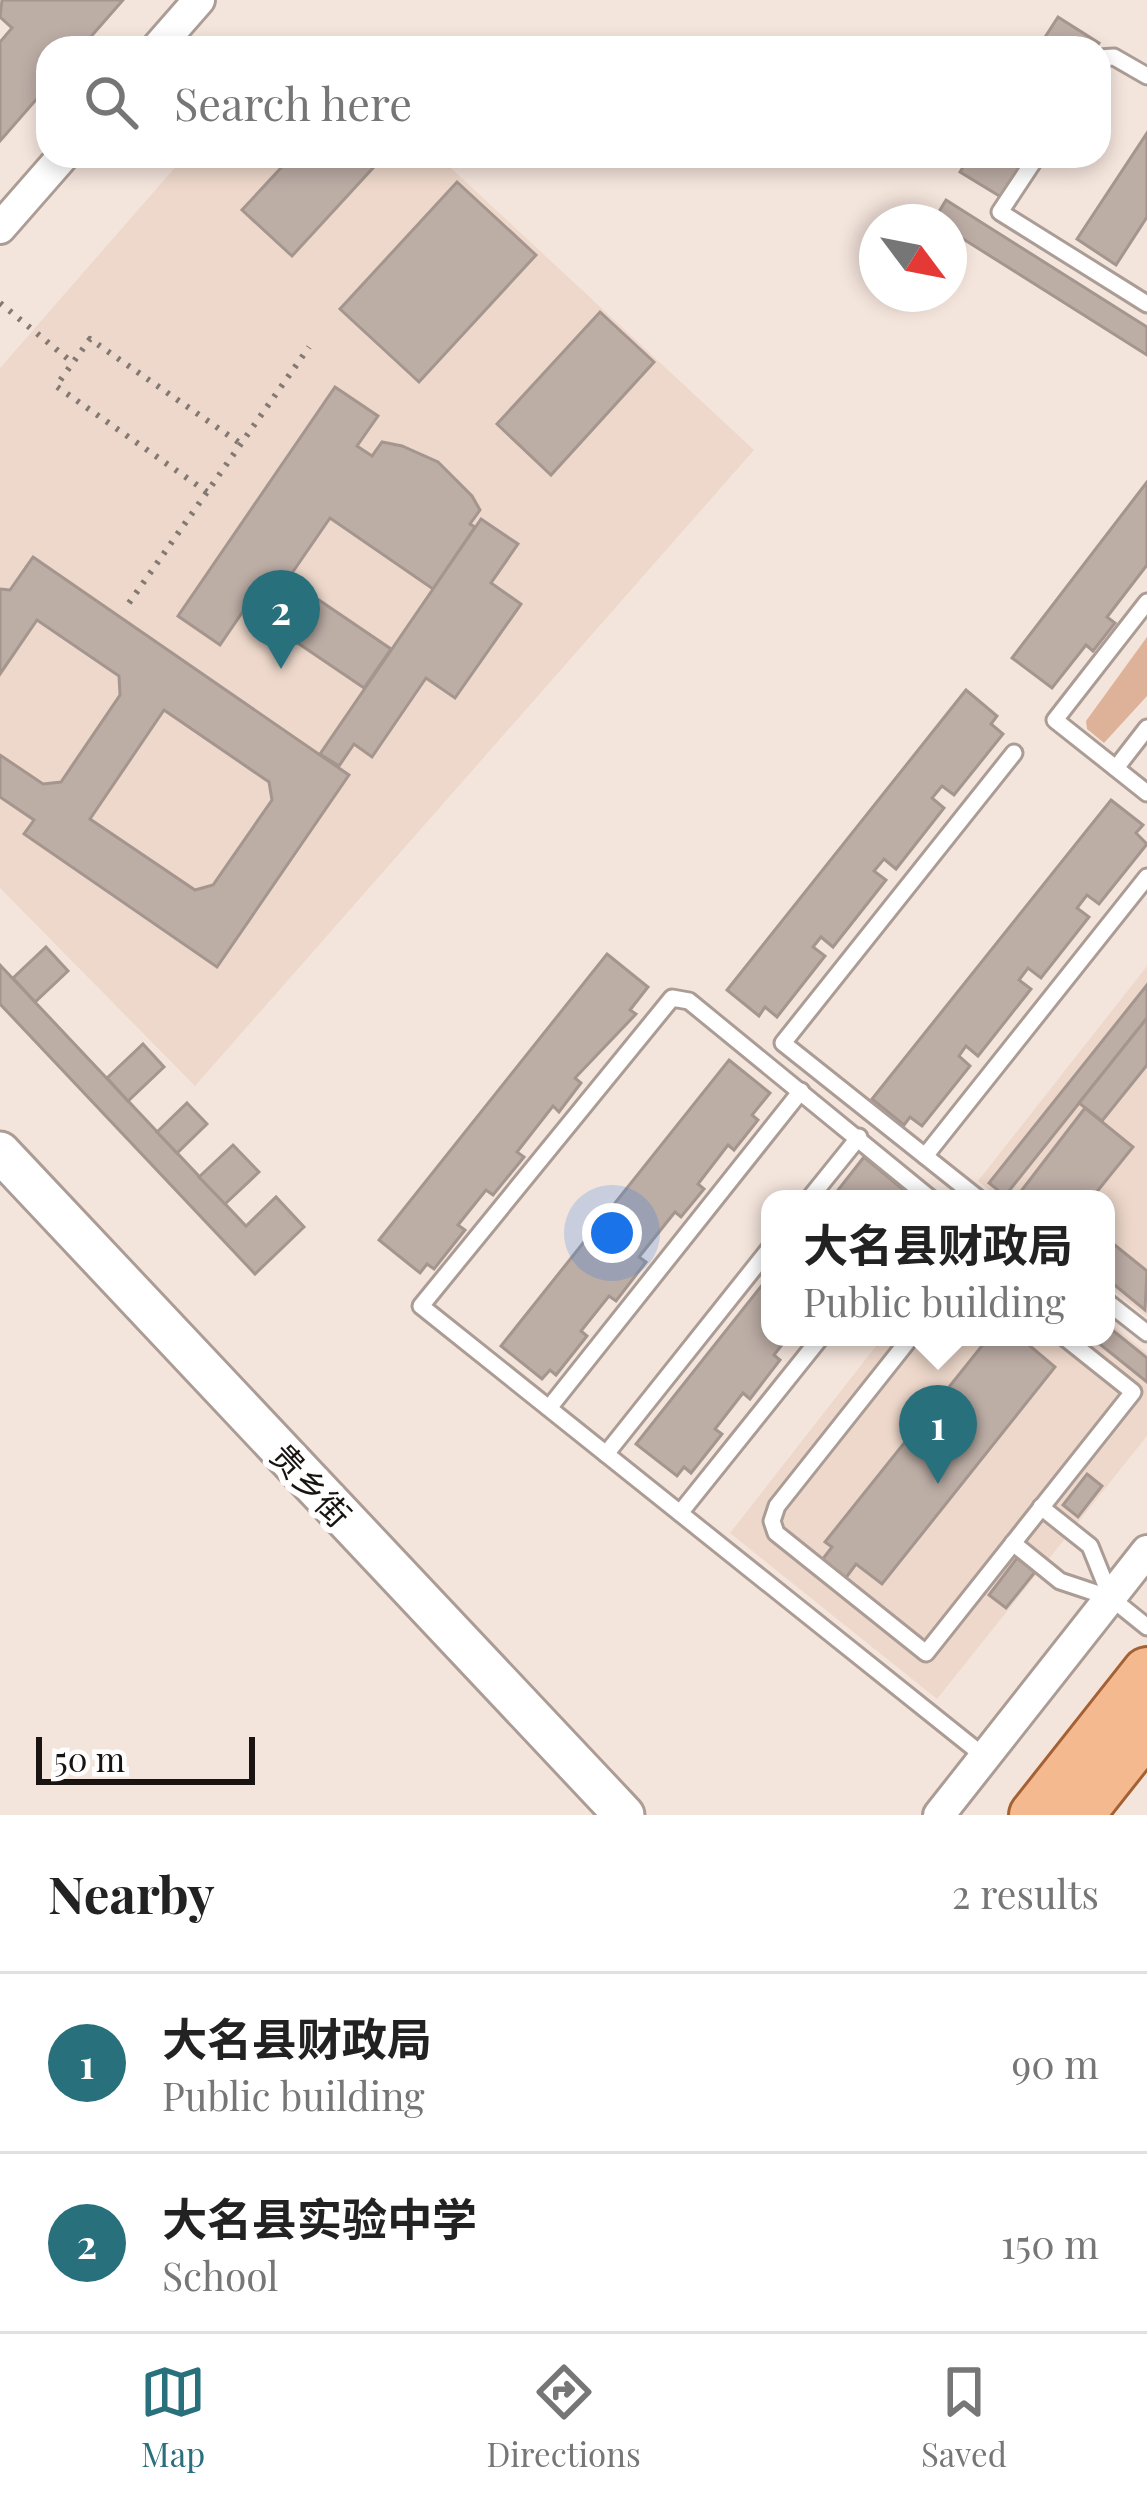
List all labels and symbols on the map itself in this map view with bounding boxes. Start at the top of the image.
north arrow [859,204,967,312]
pin: 2 [242,570,320,669]
your location [582,1203,642,1263]
pin: 1 [899,1385,977,1484]
street label: 贵乡街 [262,1433,362,1535]
scale bar [36,1731,255,1784]

